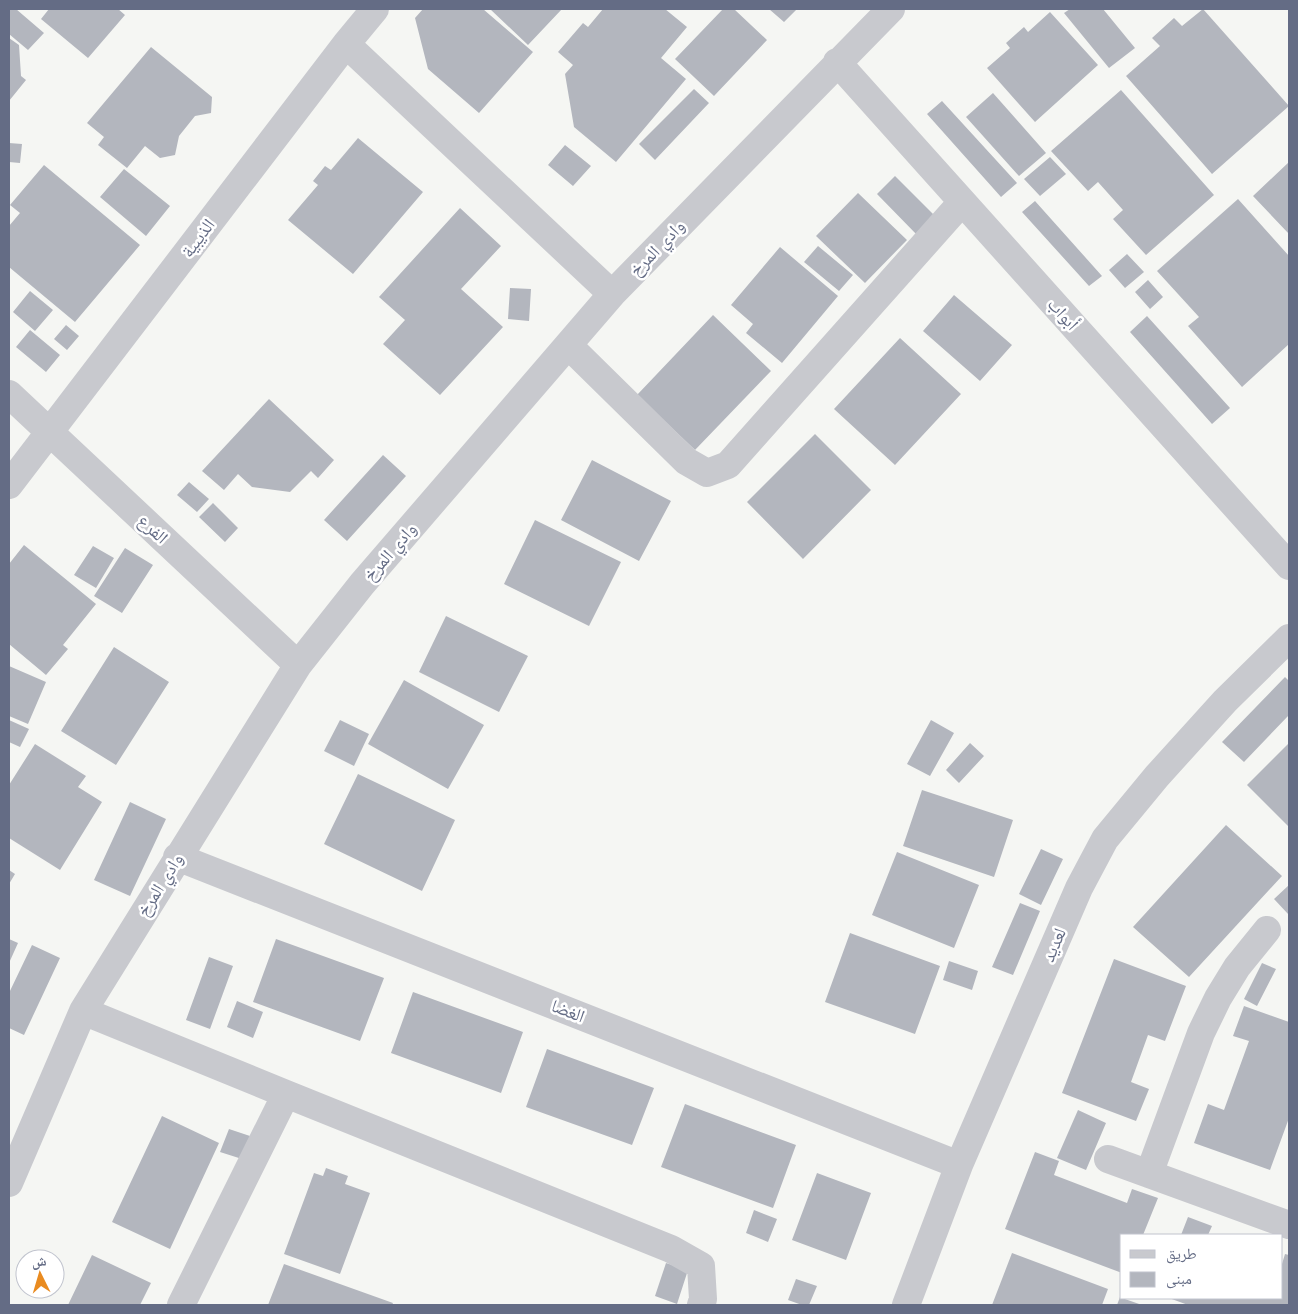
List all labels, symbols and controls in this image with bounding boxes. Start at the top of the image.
street label: الذيبية [176,214,220,262]
street label: وادي المرخ [625,215,692,283]
street label: أبواب [1043,293,1083,335]
street label: الفرع [133,510,173,548]
street label: وادي المرخ [359,518,424,588]
street label: وادي المرخ [132,849,191,923]
street label: لعديد [1037,925,1071,965]
street label: الغضا [548,995,588,1027]
legend [1120,1234,1283,1299]
text: طريق [1166,1245,1197,1264]
north arrow [15,1249,65,1299]
text: ش [31,1252,47,1271]
text: مبنى [1166,1270,1192,1289]

